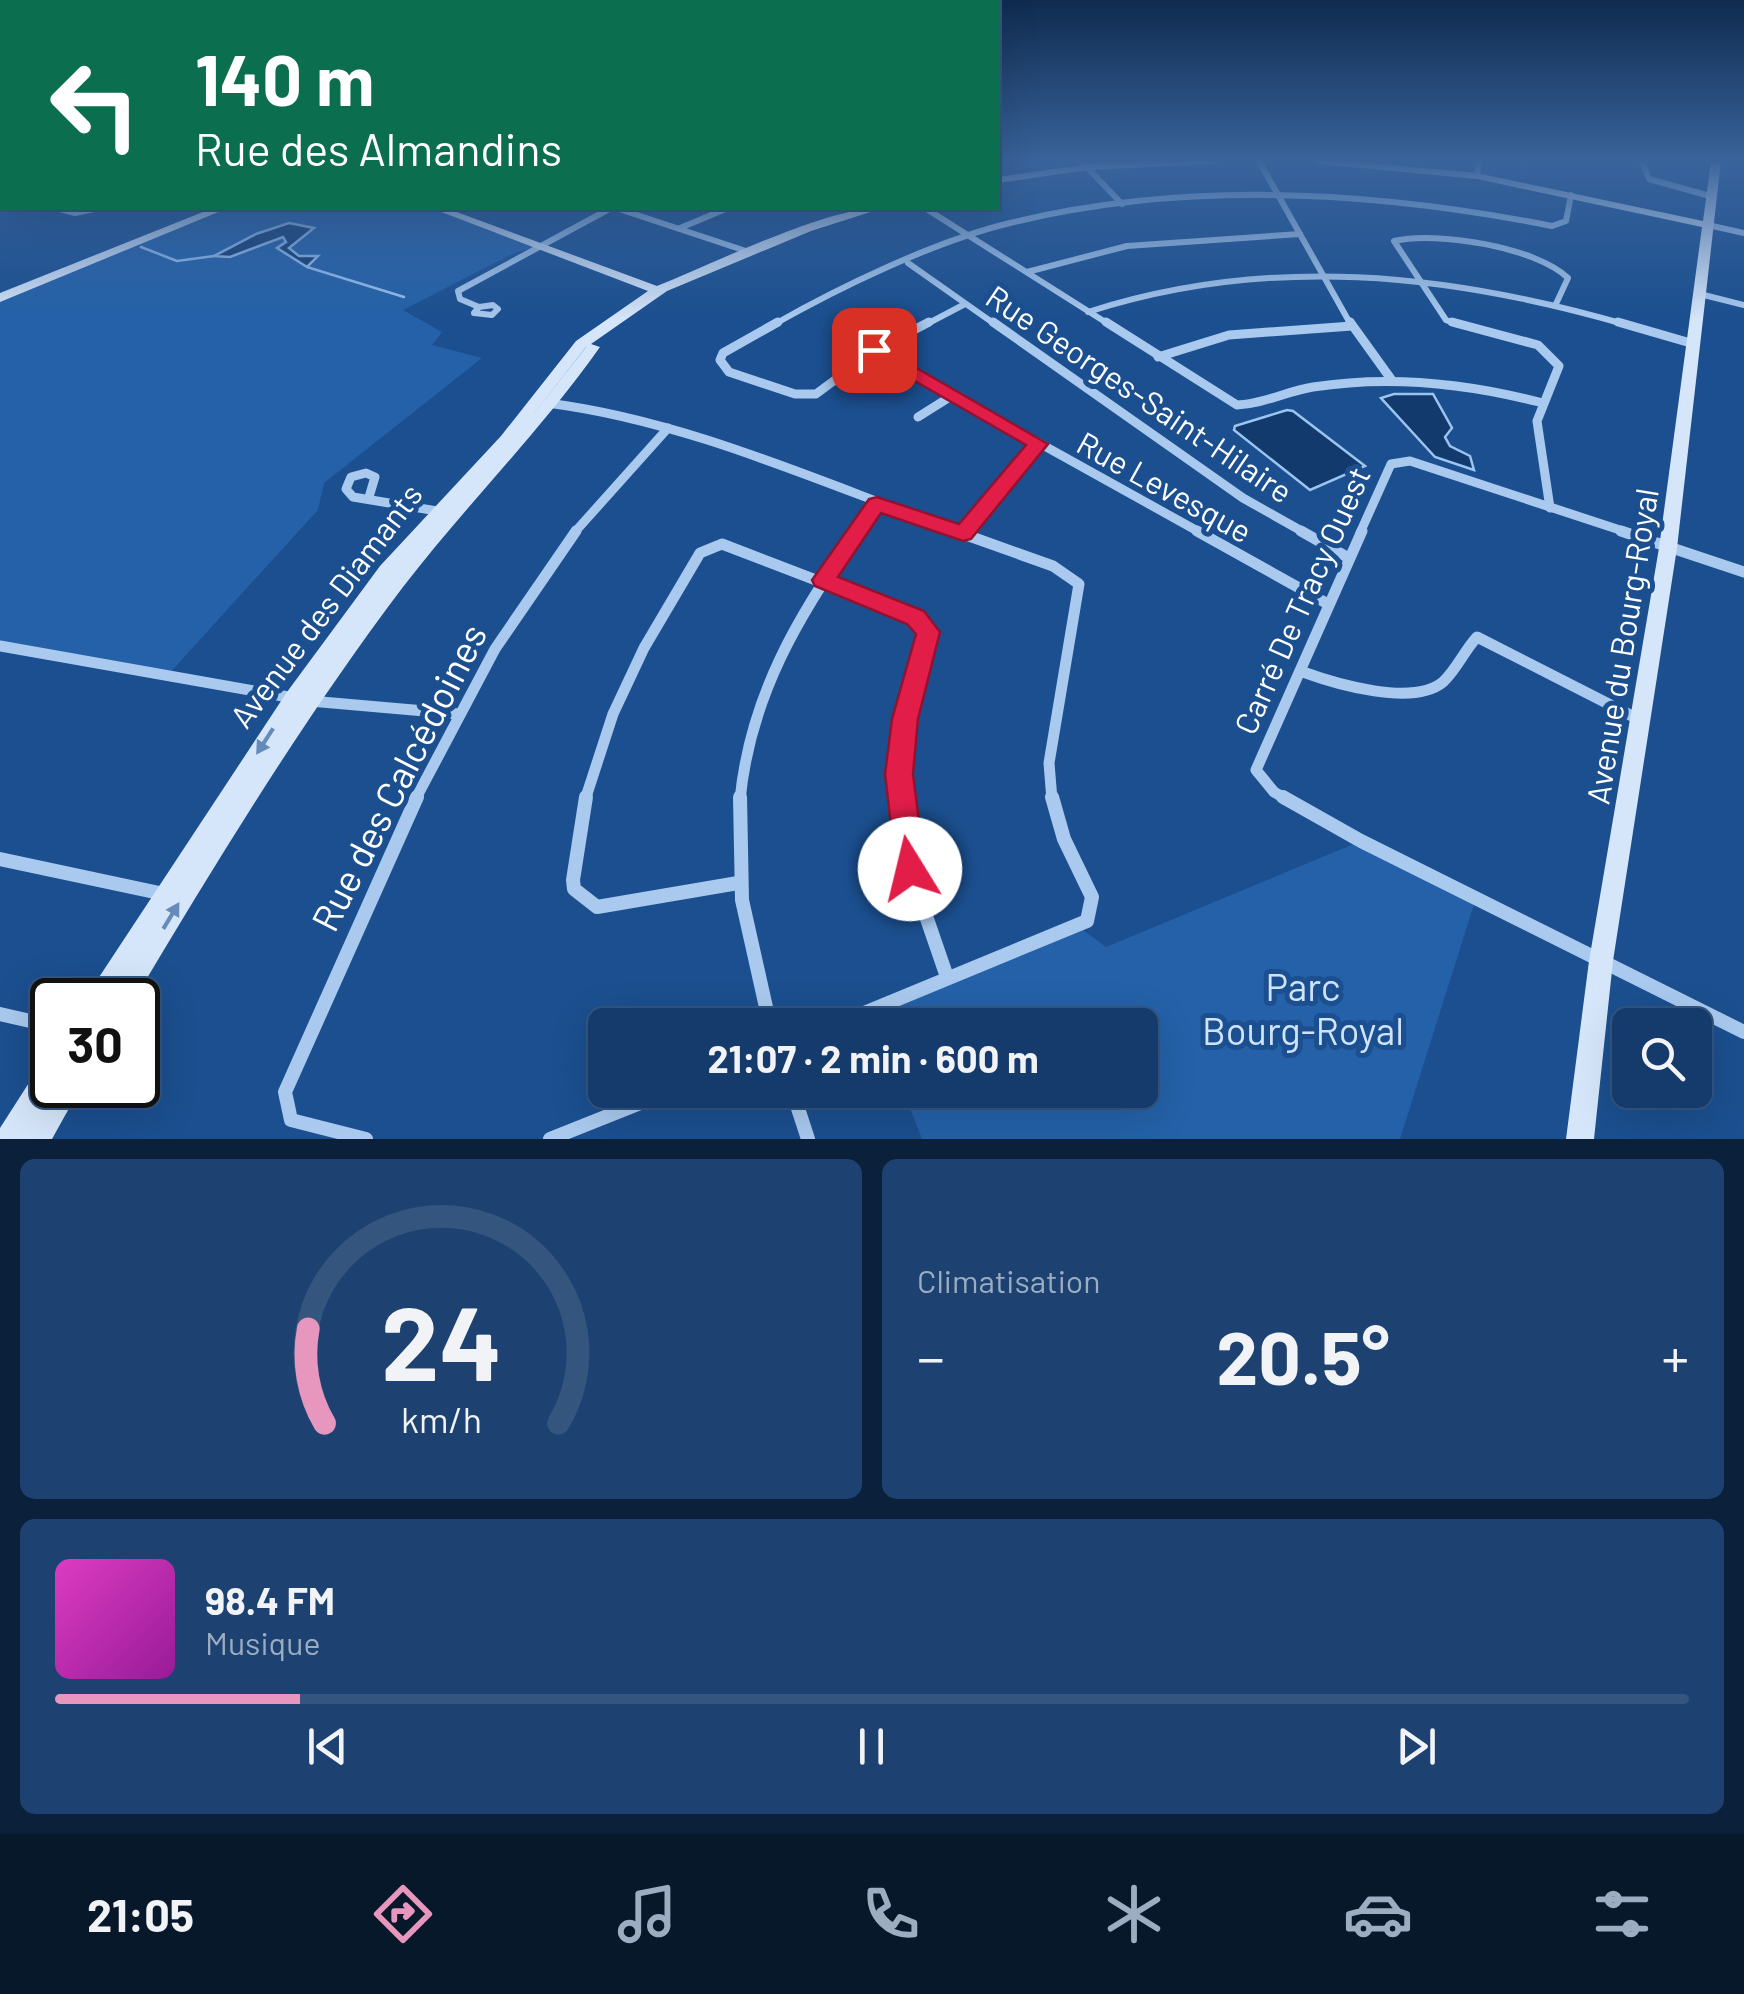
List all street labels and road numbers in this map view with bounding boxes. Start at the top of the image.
street label: Rue Georges-Saint-Hilaire [980,276,1300,510]
street label: Rue Levesque [1071,422,1259,550]
street label: Carré De Tracy Ouest [1225,461,1377,739]
street label: Avenue des Diamants [221,476,429,734]
street label: Avenue du Bourg-Royal [1577,485,1665,807]
street label: Rue des Calcédoines [301,616,495,938]

